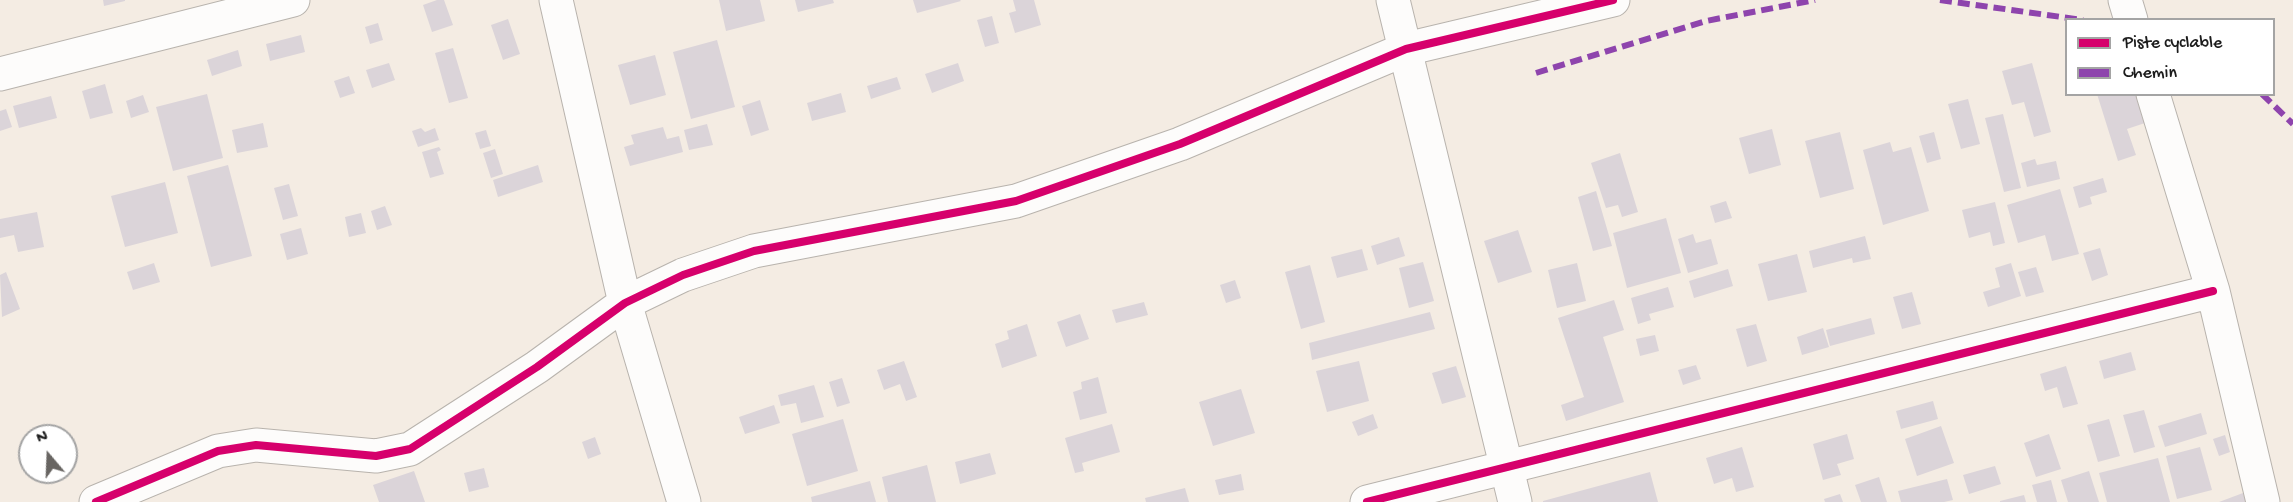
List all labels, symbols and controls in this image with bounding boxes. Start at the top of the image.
legend [2065,18,2275,96]
text: Piste cyclable [2123,33,2222,54]
text: Chemin [2123,63,2177,84]
north arrow [18,424,78,484]
text: N [35,428,51,449]

